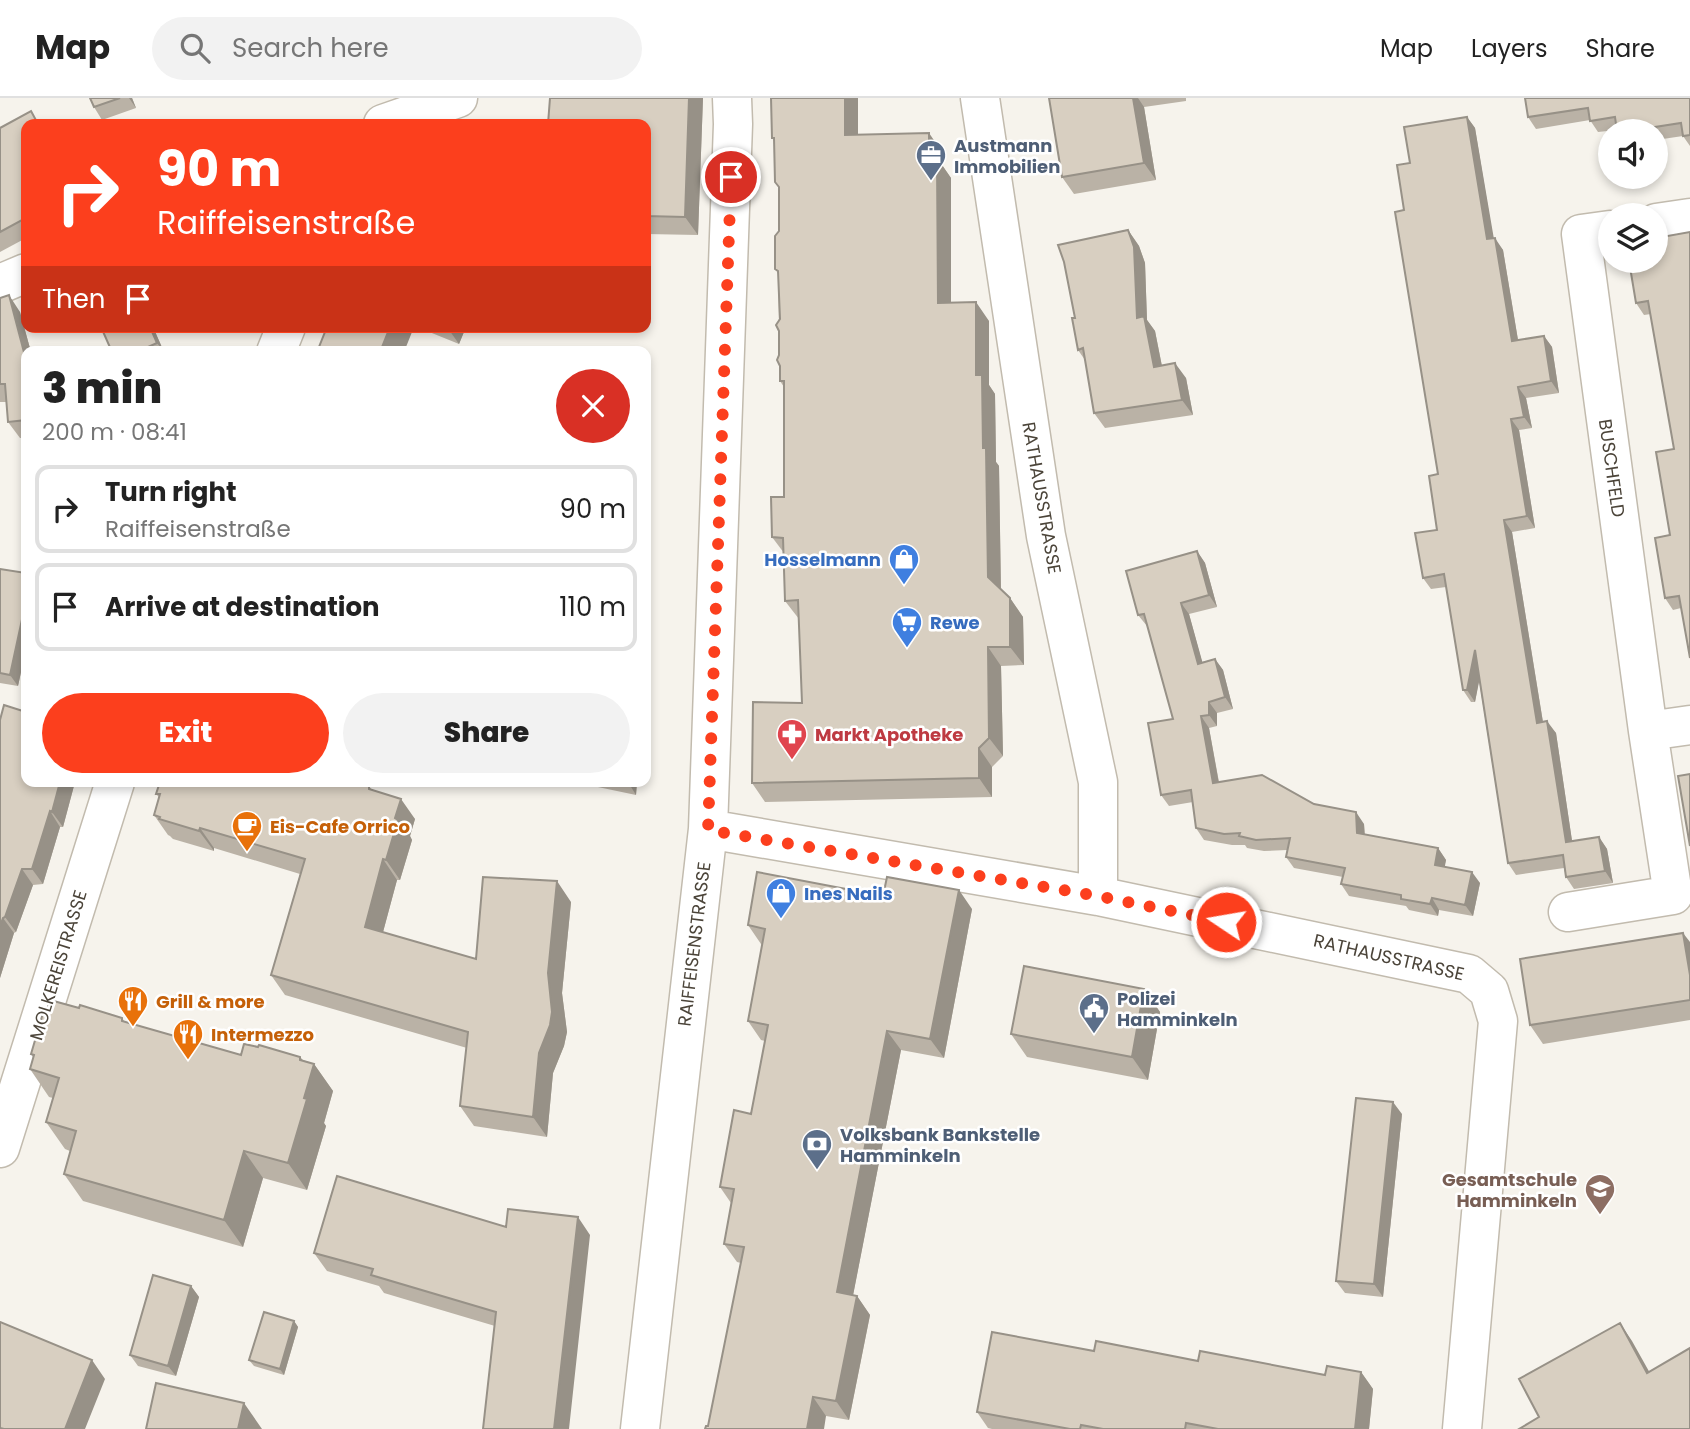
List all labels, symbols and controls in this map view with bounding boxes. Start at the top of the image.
search box [152,17,642,80]
text: Map [35,24,110,71]
icon: search [176,29,214,67]
text: Search here [232,30,389,66]
text: Map [1380,32,1433,65]
text: Layers [1471,32,1547,65]
text: Share [1585,32,1655,65]
map controls [1598,119,1668,273]
button: sound [1598,119,1668,189]
place label: Austmann Immobilien [954,133,1060,179]
text: 90 m [157,135,281,203]
office icon: Austmann Immobilien [914,138,948,182]
icon: right [42,147,133,238]
pin [701,147,761,207]
icon: arrive [712,158,750,196]
text: Raiffeisenstraße [157,200,415,245]
button: layers [1598,203,1668,273]
icon: arrive [119,280,157,318]
text: Then [42,281,105,317]
text: 3 min [42,359,162,418]
button: close [556,369,630,443]
text: 200 m · 08:41 [42,416,187,448]
street label: BUSCHFELD [1593,417,1631,519]
street label: RATHAUSSTRASSE [1016,420,1068,576]
text: Turn right [105,474,237,510]
icon: right [46,490,84,528]
text: 90 m [560,491,626,527]
text: Raiffeisenstraße [105,513,291,545]
shop icon: Hosselmann [887,542,921,586]
place label: Hosselmann [764,547,881,572]
icon: arrive [46,588,84,626]
text: Arrive at destination [105,589,380,625]
text: 110 m [559,589,626,625]
supermarket icon: Rewe [890,605,924,649]
place label: Rewe [930,610,980,635]
button: Exit [42,693,329,773]
button: Share [343,693,630,773]
pharmacy icon: Markt Apotheke [775,717,809,761]
place label: Markt Apotheke [815,722,963,747]
cafe icon: Eis-Cafe Orrico [230,809,264,853]
place label: Eis-Cafe Orrico [270,814,410,839]
street label: RAIFFEISENSTRASSE [672,860,716,1028]
shop icon: Ines Nails [764,876,798,920]
place label: Ines Nails [804,881,893,906]
position arrow [1189,885,1263,959]
street label: MOLKEREISTRASSE [23,887,93,1043]
street label: RATHAUSSTRASSE [1311,928,1467,986]
restaurant icon: Grill & more [116,984,150,1028]
place label: Polizei Hamminkeln [1117,986,1238,1032]
place label: Grill & more [156,989,265,1014]
public building icon: Polizei Hamminkeln [1077,991,1111,1035]
restaurant icon: Intermezzo [171,1017,205,1061]
place label: Intermezzo [211,1022,314,1047]
place label: Volksbank Bankstelle Hamminkeln [840,1122,1040,1168]
bank icon: Volksbank Bankstelle Hamminkeln [800,1127,834,1171]
place label: Gesamtschule Hamminkeln [1442,1167,1577,1213]
school or university icon: Gesamtschule Hamminkeln [1583,1172,1617,1216]

